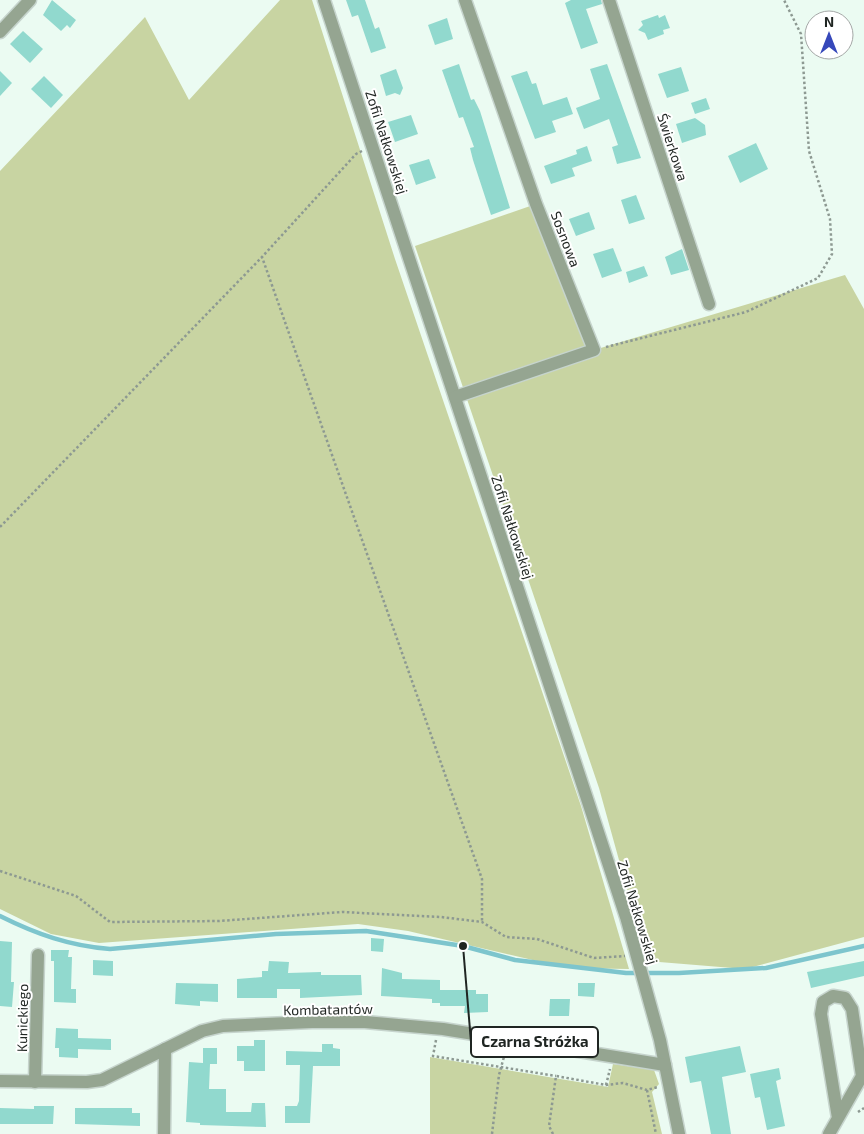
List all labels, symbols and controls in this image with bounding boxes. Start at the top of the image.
north arrow [804,10,854,60]
text: N [824,13,834,30]
street label: Zofii Nałkowskiej [362,88,412,196]
street label: Świerkowa [654,111,692,183]
street label: Sosnowa [548,209,584,269]
street label: Zofii Nałkowskiej [488,473,538,581]
street label: Zofii Nałkowskiej [614,858,662,966]
street label: Kunickiego [13,984,31,1052]
street label: Kombatantów [283,1000,374,1018]
callout: Czarna Stróżka [471,1027,598,1057]
text: Czarna Stróżka [481,1032,589,1050]

